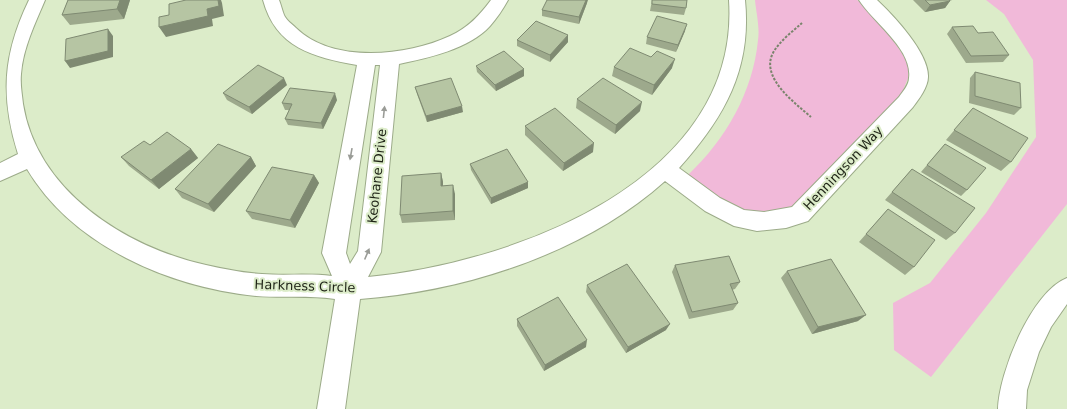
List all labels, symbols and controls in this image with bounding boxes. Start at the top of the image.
one-way arrow [381,106,388,118]
street label: Henningson Way [800,123,886,213]
street label: Keohane Drive [365,128,389,224]
one-way arrow [348,147,354,160]
one-way arrow [364,248,370,260]
street label: Harkness Circle [254,277,356,295]

